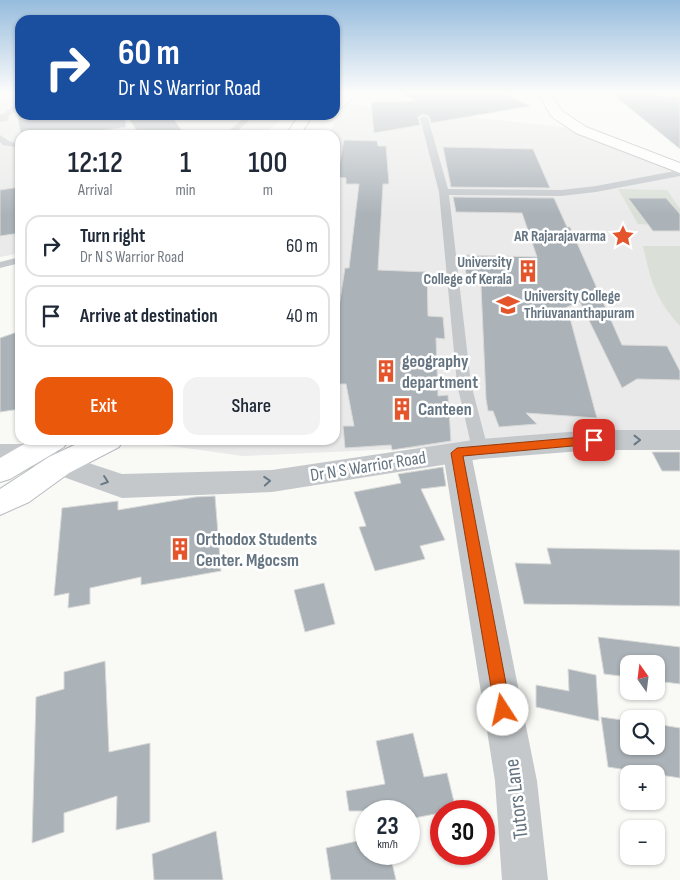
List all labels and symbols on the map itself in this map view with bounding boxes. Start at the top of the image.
place icon: AR Rajarajavarma [610,223,636,249]
place label: AR Rajarajavarma [513,227,606,246]
place label: University College of Kerala [424,253,513,289]
building icon: University College of Kerala [515,258,541,284]
place label: University College Thriuvananthapuram [524,287,634,323]
school or university icon: University College Thriuvananthapuram [495,292,521,318]
place label: geography department [402,351,478,393]
building icon: geography department [373,358,399,384]
building icon: Canteen [389,396,415,422]
place label: Canteen [418,399,472,420]
pin [573,419,615,461]
one-way arrow [633,435,641,445]
street label: Dr N S Warrior Road [309,447,427,486]
one-way arrow [101,475,109,485]
one-way arrow [263,475,271,486]
place label: Orthodox Students Center. Mgocsm [196,529,317,571]
building icon: Orthodox Students Center. Mgocsm [167,536,193,562]
north arrow [620,655,665,700]
position arrow [476,683,528,735]
street label: Tutors Lane [499,757,534,840]
speed limit sign: 30 [430,800,495,865]

